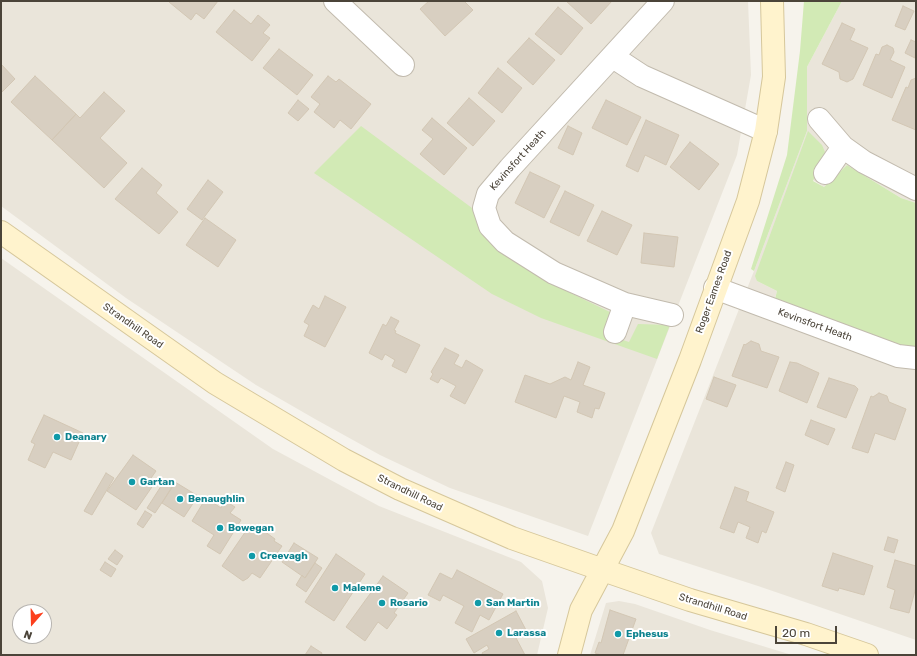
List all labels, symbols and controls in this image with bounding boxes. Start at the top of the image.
street label: Kevinsfort Heath [487,127,549,193]
street label: Roger Eames Road [693,249,735,335]
street label: Strandhill Road [101,301,165,351]
street label: Kevinsfort Heath [776,306,854,344]
place label: Deanary [65,431,107,443]
marker: Deanary [52,432,62,442]
street label: Strandhill Road [376,472,444,514]
place label: Gartan [140,476,175,488]
marker: Gartan [127,477,137,487]
place label: Benaughlin [188,493,245,505]
marker: Benaughlin [175,494,185,504]
place label: Bowegan [228,522,274,534]
marker: Bowegan [215,523,225,533]
place label: Creevagh [260,550,308,562]
marker: Creevagh [247,551,257,561]
place label: Maleme [343,582,381,594]
marker: Maleme [330,583,340,593]
street label: Strandhill Road [677,591,749,623]
place label: Rosario [390,597,428,609]
place label: San Martin [486,597,540,609]
marker: Rosario [377,598,387,608]
marker: San Martin [473,598,483,608]
north arrow [12,604,52,644]
scale bar [777,618,839,644]
text: 20 m [782,626,810,640]
text: N [22,627,34,642]
place label: Larassa [507,627,546,639]
marker: Larassa [494,628,504,638]
place label: Ephesus [626,628,669,640]
marker: Ephesus [613,629,623,639]

